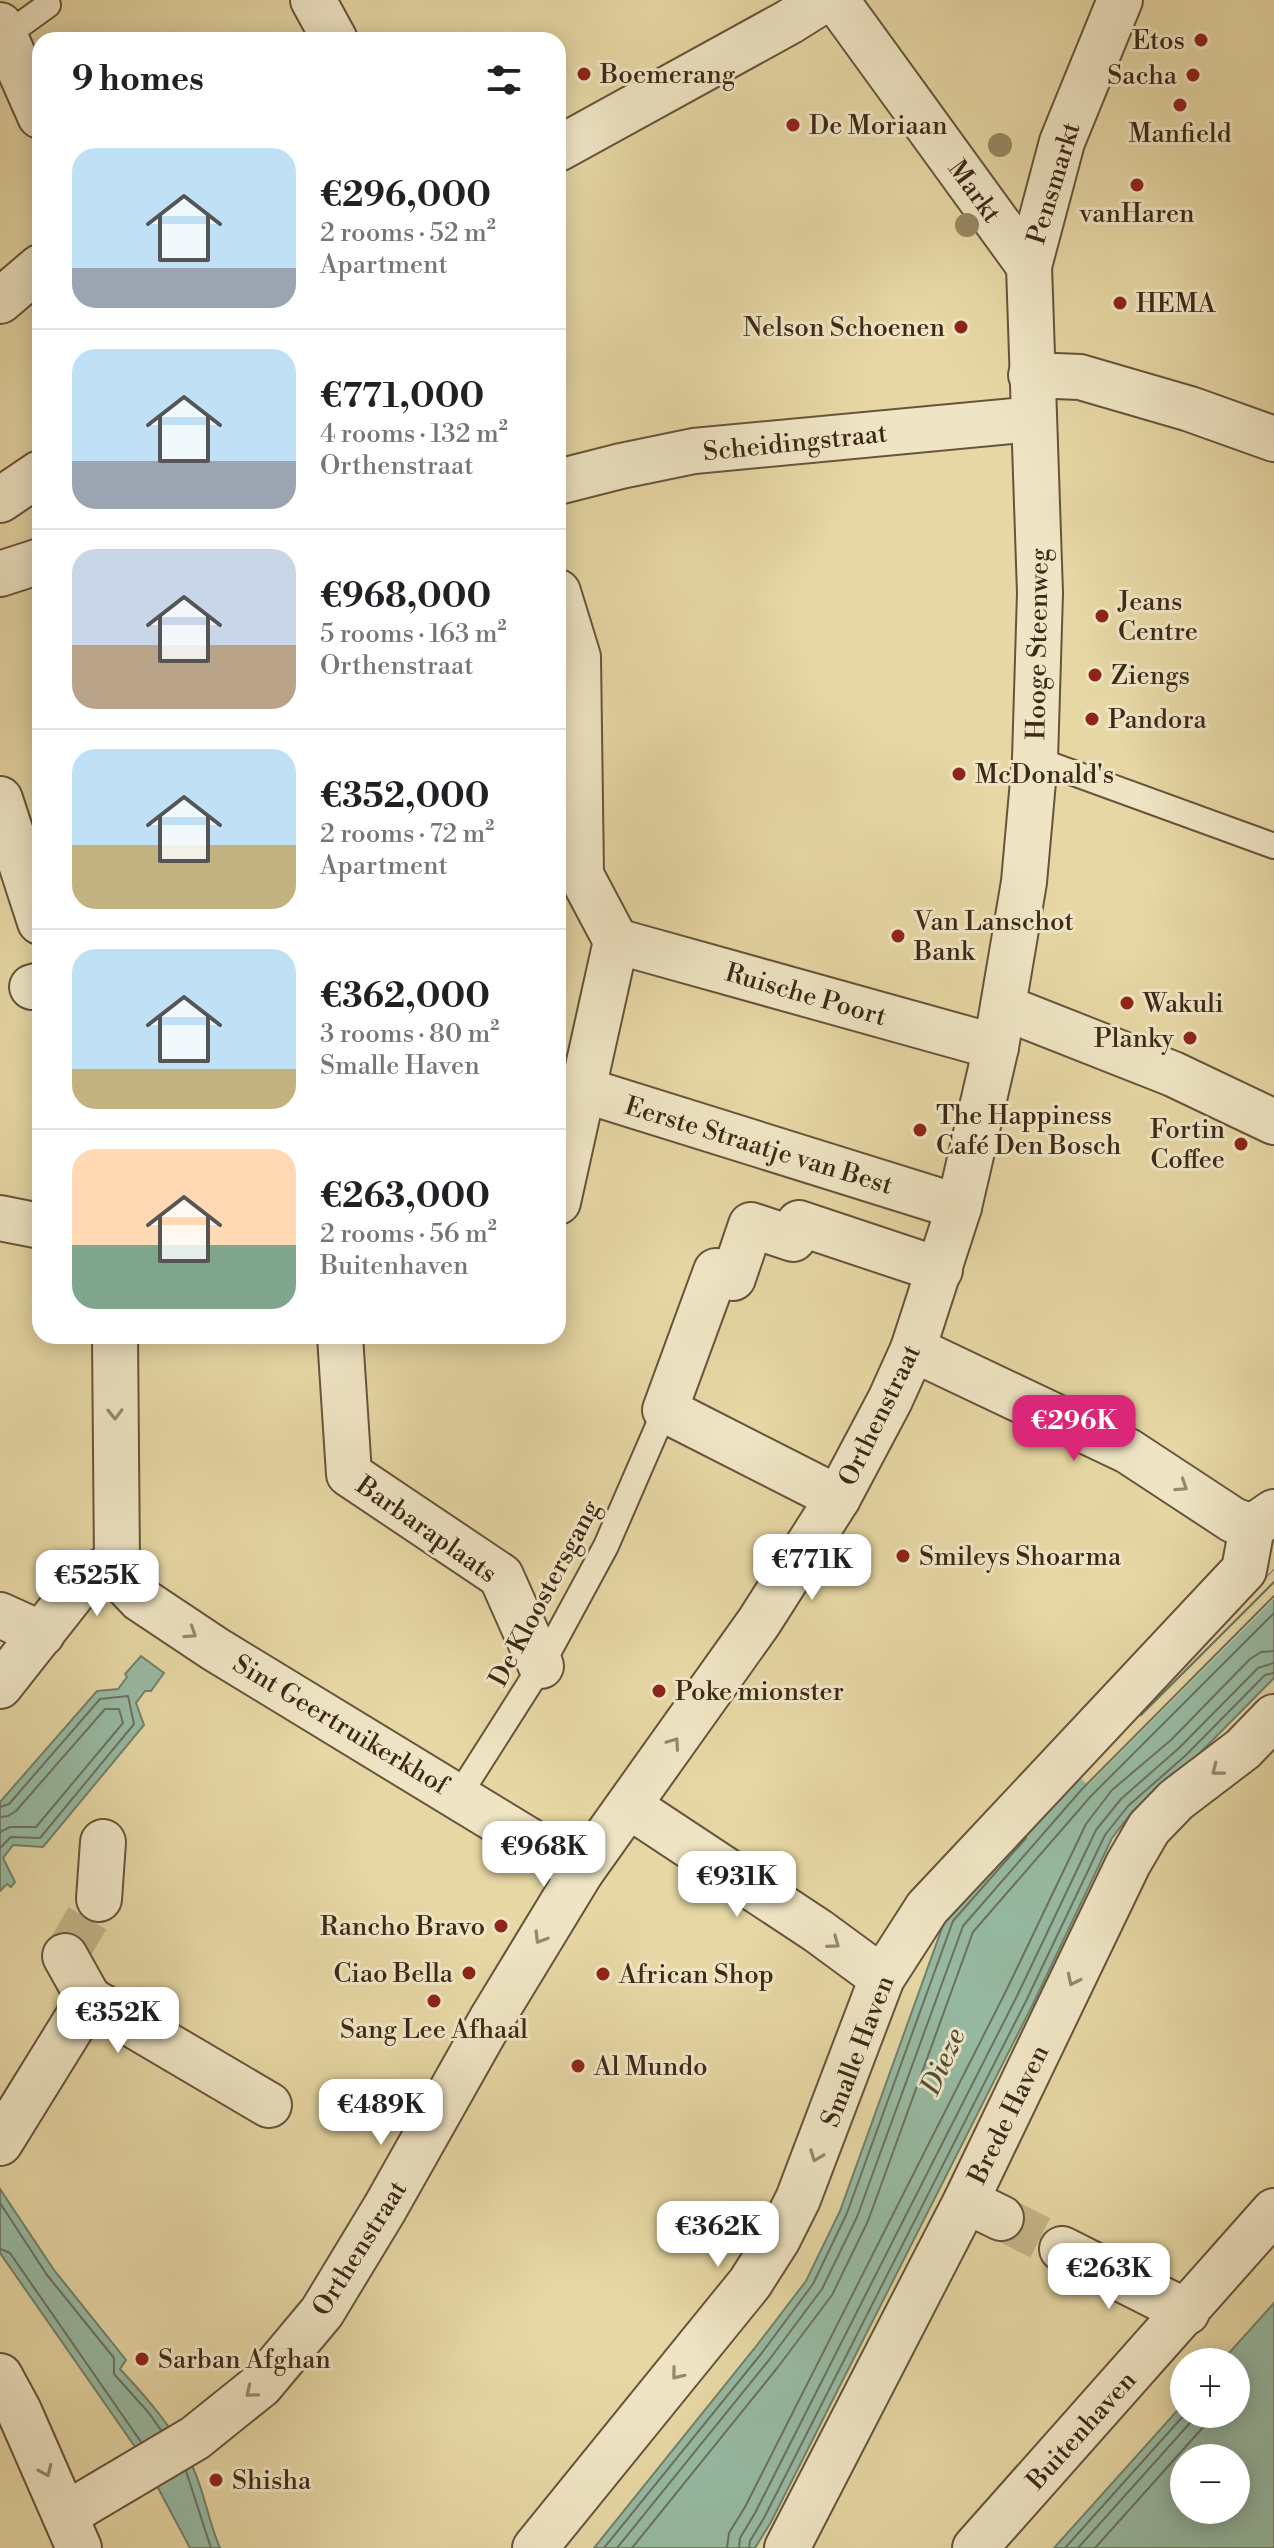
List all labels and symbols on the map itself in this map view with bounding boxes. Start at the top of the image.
place label: Etos [1132,25,1185,57]
marker: Etos [1192,31,1210,49]
place label: Boemerang [599,59,736,91]
place label: Sacha [1107,60,1178,92]
marker: Boemerang [575,65,593,83]
marker: Sacha [1184,66,1202,84]
marker: Manfield [1171,96,1189,114]
place label: De Moriaan [809,110,947,142]
marker: De Moriaan [784,116,802,134]
street label: Pensmarkt [1020,118,1088,248]
place label: Manfield [1128,118,1232,150]
street label: Markt [941,154,1008,229]
marker: vanHaren [1128,176,1146,194]
place label: vanHaren [1078,198,1195,230]
place label: HEMA [1136,288,1217,320]
marker: HEMA [1111,294,1129,312]
place label: Nelson Schoenen [743,312,945,344]
marker: Nelson Schoenen [952,318,970,336]
street label: Scheidingstraat [702,417,889,469]
street label: Hooge Steenweg [1020,547,1056,740]
place label: Jeans Centre [1117,586,1198,648]
marker: Jeans Centre [1093,607,1111,625]
place label: Ziengs [1111,660,1190,692]
marker: Ziengs [1086,666,1104,684]
place label: Pandora [1108,704,1208,736]
marker: Pandora [1083,710,1101,728]
place label: McDonald's [975,759,1114,791]
marker: McDonald's [950,765,968,783]
place label: Van Lanschot Bank [913,906,1074,968]
marker: Van Lanschot Bank [889,927,907,945]
street label: Ruische Poort [721,957,890,1033]
place label: Wakuli [1142,988,1224,1020]
marker: Wakuli [1118,994,1136,1012]
place label: Planky [1094,1023,1174,1055]
marker: Planky [1181,1029,1199,1047]
street label: Eerste Straatje van Best [621,1090,896,1202]
place label: The Happiness Café Den Bosch [936,1100,1121,1162]
place label: Fortin Coffee [1150,1114,1225,1176]
marker: The Happiness Café Den Bosch [911,1121,929,1139]
marker: Fortin Coffee [1232,1135,1250,1153]
street label: Orthenstraat [832,1339,928,1491]
pin: €296K [1018,1395,1130,1463]
one-way arrow [106,1408,124,1421]
street label: Barbaraplaats [349,1469,503,1590]
one-way arrow [1173,1476,1187,1491]
street label: De Kloostersgang [482,1494,608,1692]
pin: €771K [756,1534,868,1602]
place label: Smileys Shoarma [919,1541,1122,1573]
marker: Smileys Shoarma [894,1547,912,1565]
pin: €525K [41,1550,153,1618]
one-way arrow [182,1623,196,1638]
street label: Sint Geertruikerkhof [227,1648,455,1803]
place label: Poke mionster [675,1676,844,1708]
marker: Poke mionster [650,1682,668,1700]
one-way arrow [664,1737,679,1751]
one-way arrow [1211,1760,1226,1774]
pin: €968K [488,1821,600,1889]
pin: €931K [681,1851,793,1919]
place label: Rancho Bravo [320,1911,485,1943]
marker: Rancho Bravo [492,1917,510,1935]
one-way arrow [535,1929,550,1944]
one-way arrow [825,1933,839,1947]
place label: Ciao Bella [333,1958,454,1990]
place label: African Shop [618,1959,774,1991]
marker: Ciao Bella [460,1964,478,1982]
marker: African Shop [594,1965,612,1983]
street label: Smalle Haven [814,1971,901,2132]
one-way arrow [1067,1971,1082,1986]
pin: €352K [62,1987,174,2055]
marker: Sang Lee Afhaal [425,1992,443,2010]
place label: Sang Lee Afhaal [340,2014,528,2046]
water label: Dieze [913,2023,973,2101]
street label: Brede Haven [961,2040,1056,2190]
place label: Al Mundo [593,2051,708,2083]
marker: Al Mundo [569,2057,587,2075]
pin: €489K [325,2079,437,2147]
one-way arrow [809,2148,826,2162]
street label: Orthenstraat [306,2175,414,2322]
pin: €362K [662,2201,774,2269]
pin: €263K [1053,2243,1165,2311]
place label: Sarban Afghan [158,2344,331,2376]
marker: Sarban Afghan [133,2350,151,2368]
one-way arrow [672,2364,686,2379]
street label: Buitenhaven [1019,2365,1143,2497]
one-way arrow [246,2382,261,2397]
one-way arrow [36,2463,52,2477]
place label: Shisha [232,2465,312,2497]
marker: Shisha [207,2471,225,2489]

